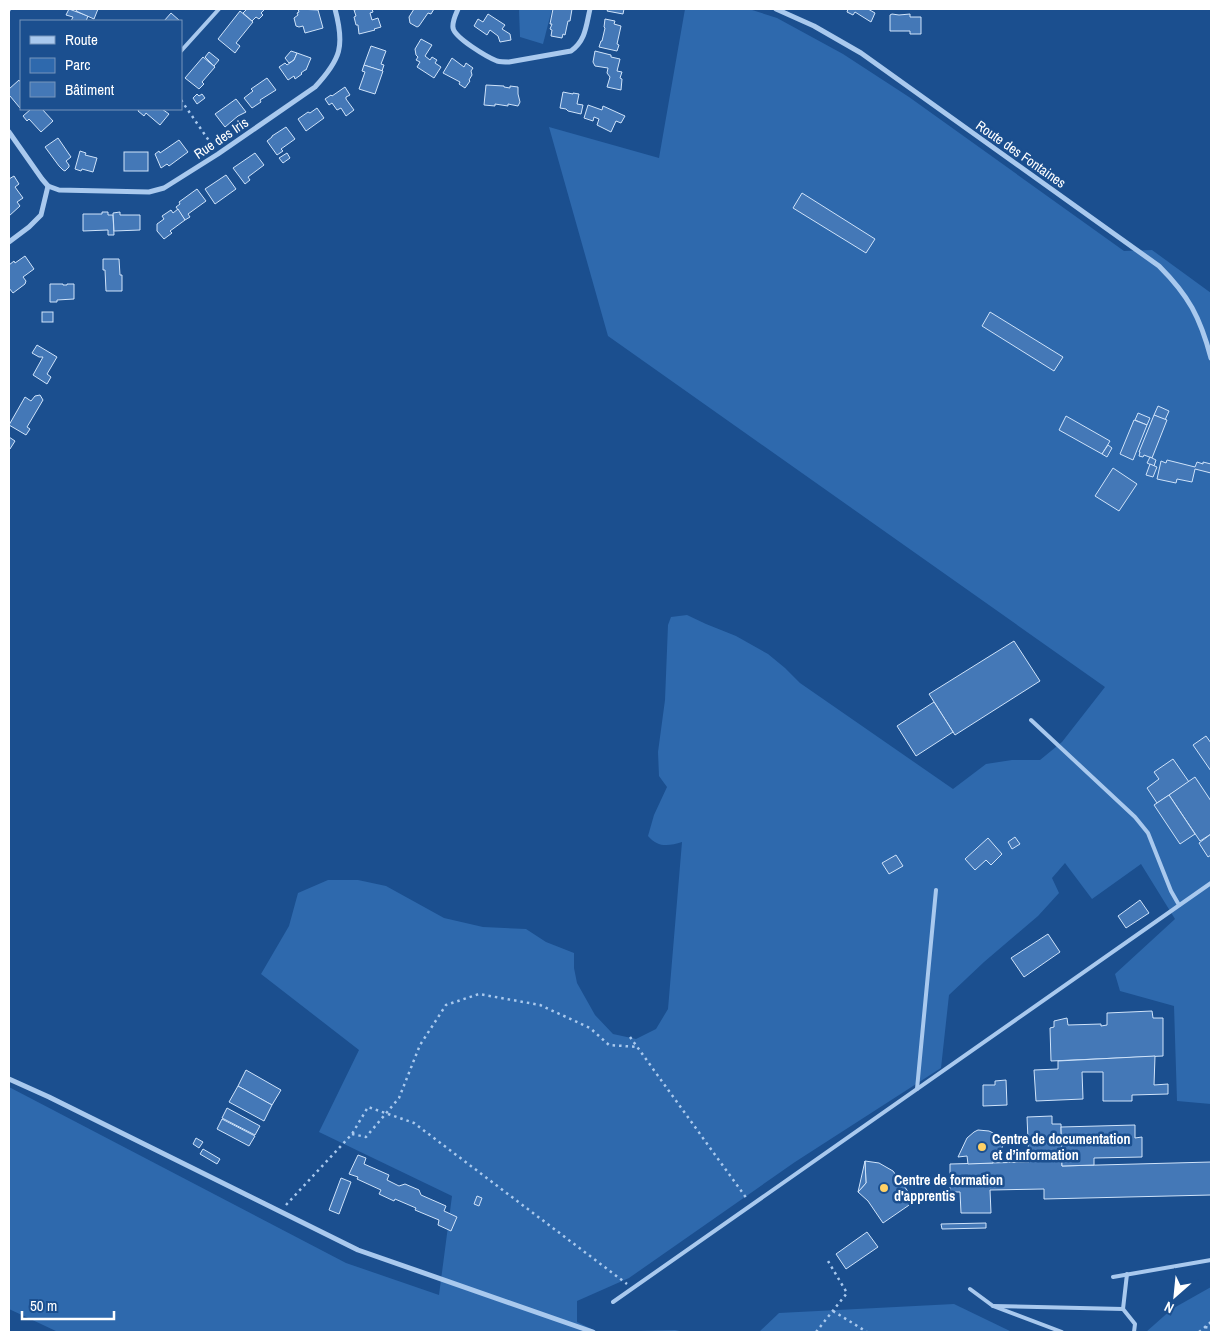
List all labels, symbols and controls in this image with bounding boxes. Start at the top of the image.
legend [20,20,182,110]
text: Route [65,29,98,50]
text: Parc [65,54,90,75]
text: Bâtiment [65,79,115,100]
street label: Rue des Iris [190,113,252,163]
street label: Route des Fontaines [972,116,1070,192]
place label: Centre de documentation et d’information [992,1130,1130,1164]
marker: Centre de documentation et d’information [976,1141,988,1153]
place label: Centre de formation d'apprentis [894,1171,1003,1205]
marker: Centre de formation d'apprentis [878,1182,890,1194]
north arrow [1150,1271,1200,1321]
scale bar [22,1288,115,1320]
text: 50 m [30,1295,57,1316]
text: N [1161,1298,1177,1317]

